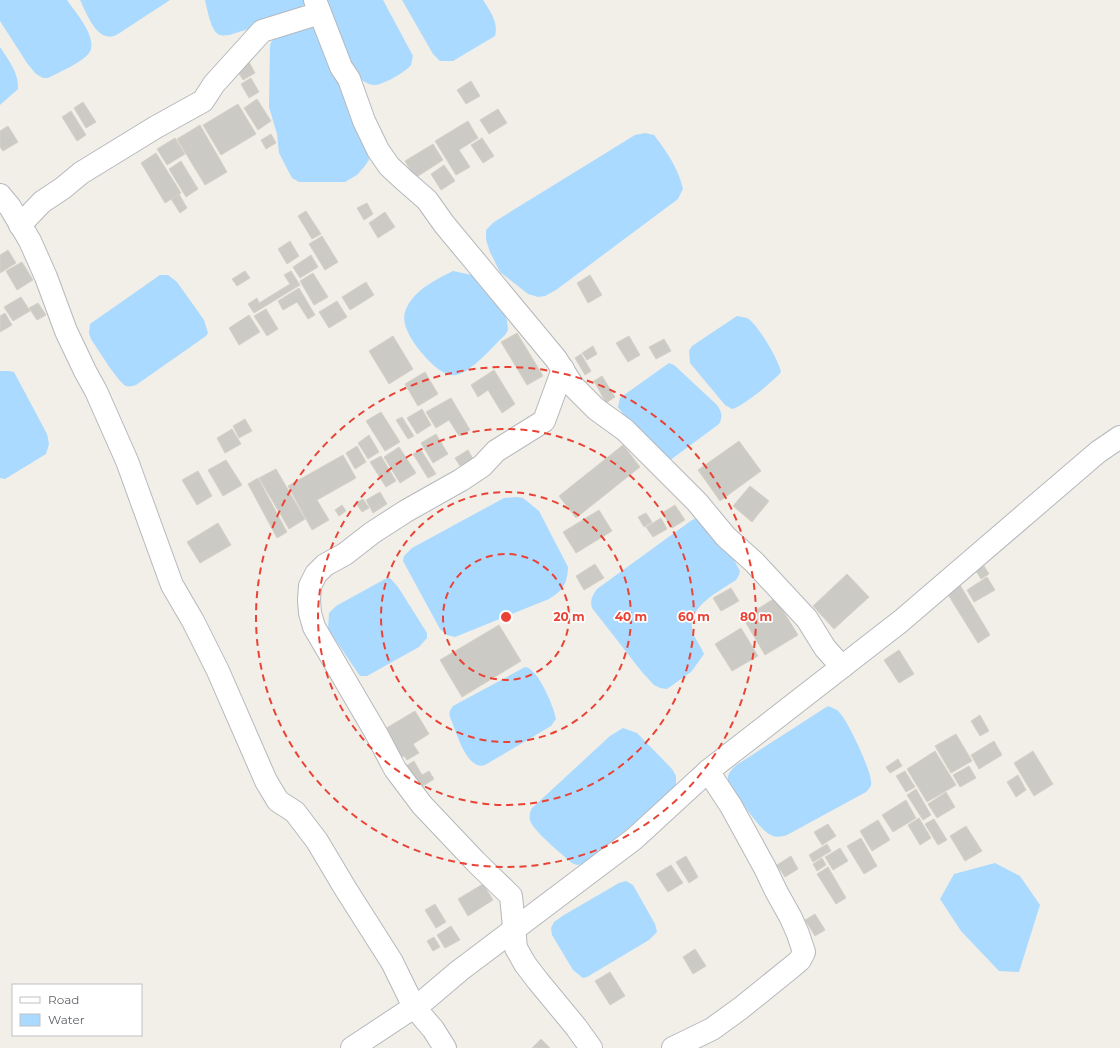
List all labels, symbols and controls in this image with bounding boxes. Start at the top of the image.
text: 20 m [553,609,585,624]
text: 40 m [615,609,647,624]
text: 60 m [678,609,710,624]
text: 80 m [740,609,772,624]
centre of rings [499,610,513,624]
legend [12,984,142,1036]
text: Road [48,992,79,1007]
text: Water [48,1012,85,1027]

